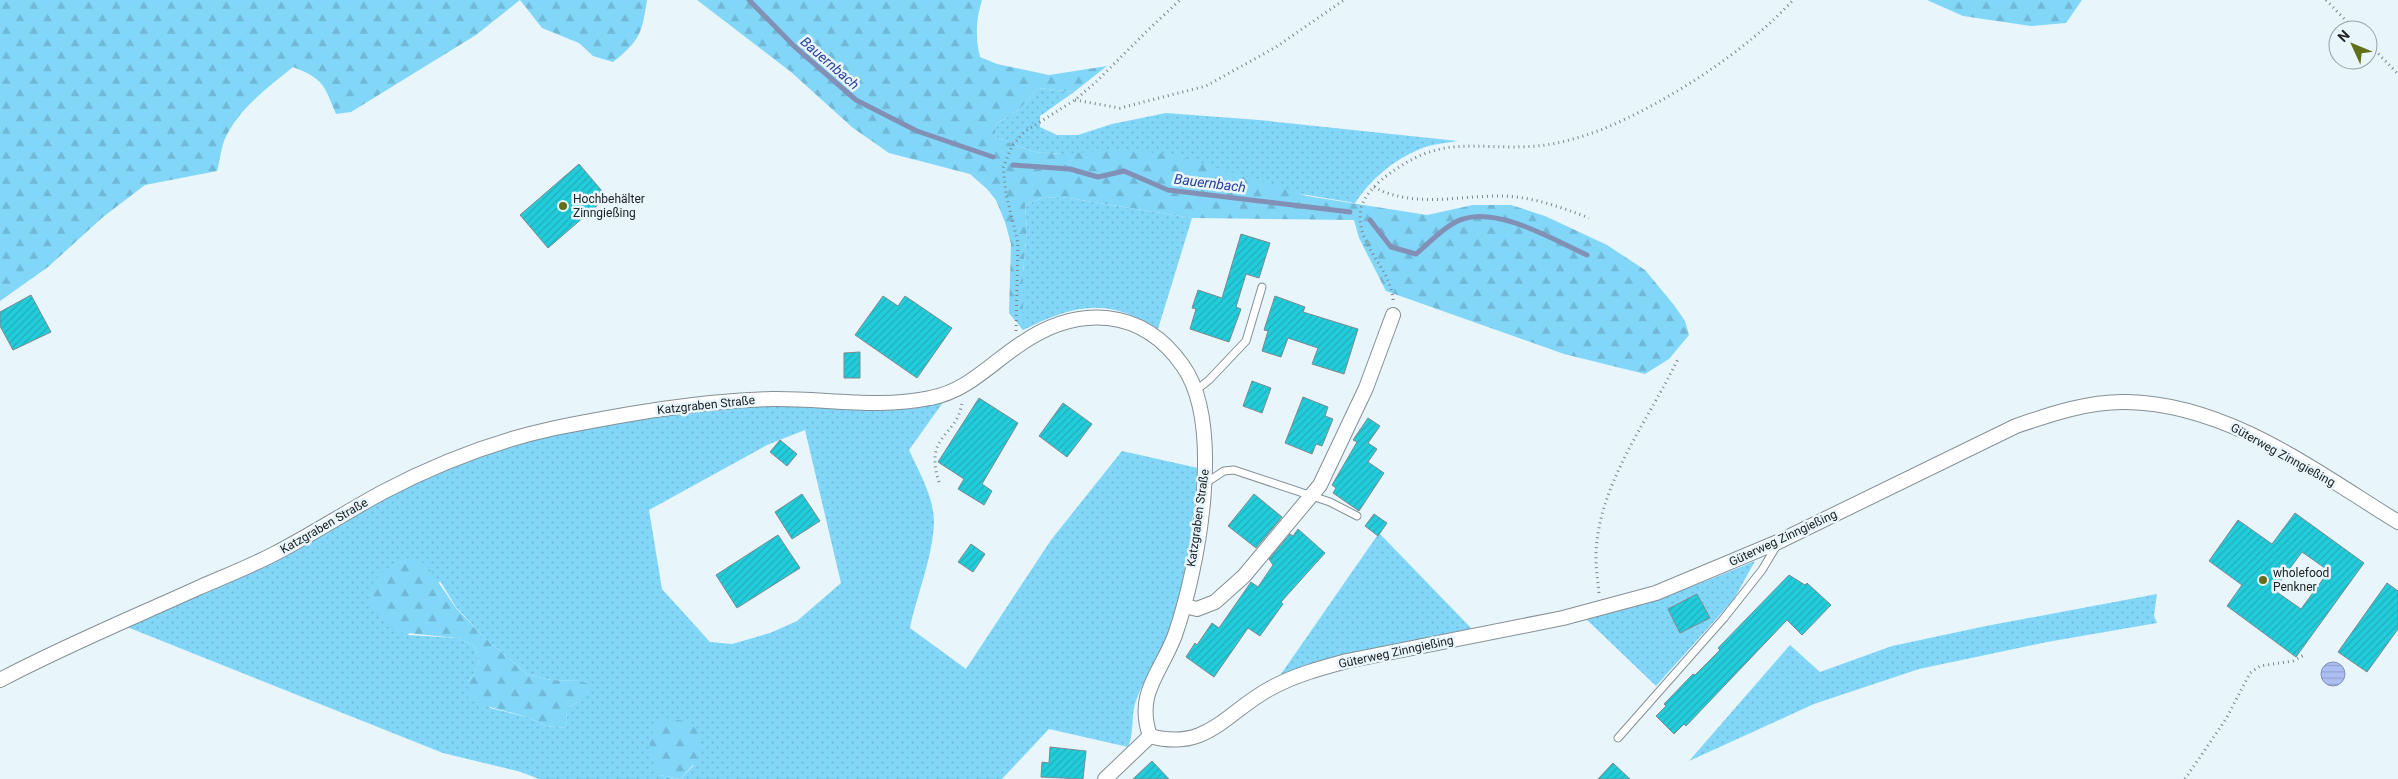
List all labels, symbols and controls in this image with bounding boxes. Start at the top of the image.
north arrow [2328,20,2378,70]
text: N [2334,27,2353,45]
water label: Bauernbach [797,33,863,93]
water label: Bauernbach [1173,171,1247,195]
place label: Hochbehälter Zinngießing [573,192,645,220]
marker: Hochbehälter Zinngießing [557,200,569,212]
street label: Katzgraben Straße [656,393,756,417]
street label: Güterweg Zinngießing [2228,420,2338,490]
street label: Katzgraben Straße [1184,468,1212,568]
street label: Katzgraben Straße [278,495,370,557]
street label: Güterweg Zinngießing [1727,507,1839,569]
place label: wholefood Penkner [2273,566,2329,594]
marker: wholefood Penkner [2257,574,2269,586]
street label: Güterweg Zinngießing [1337,633,1455,671]

